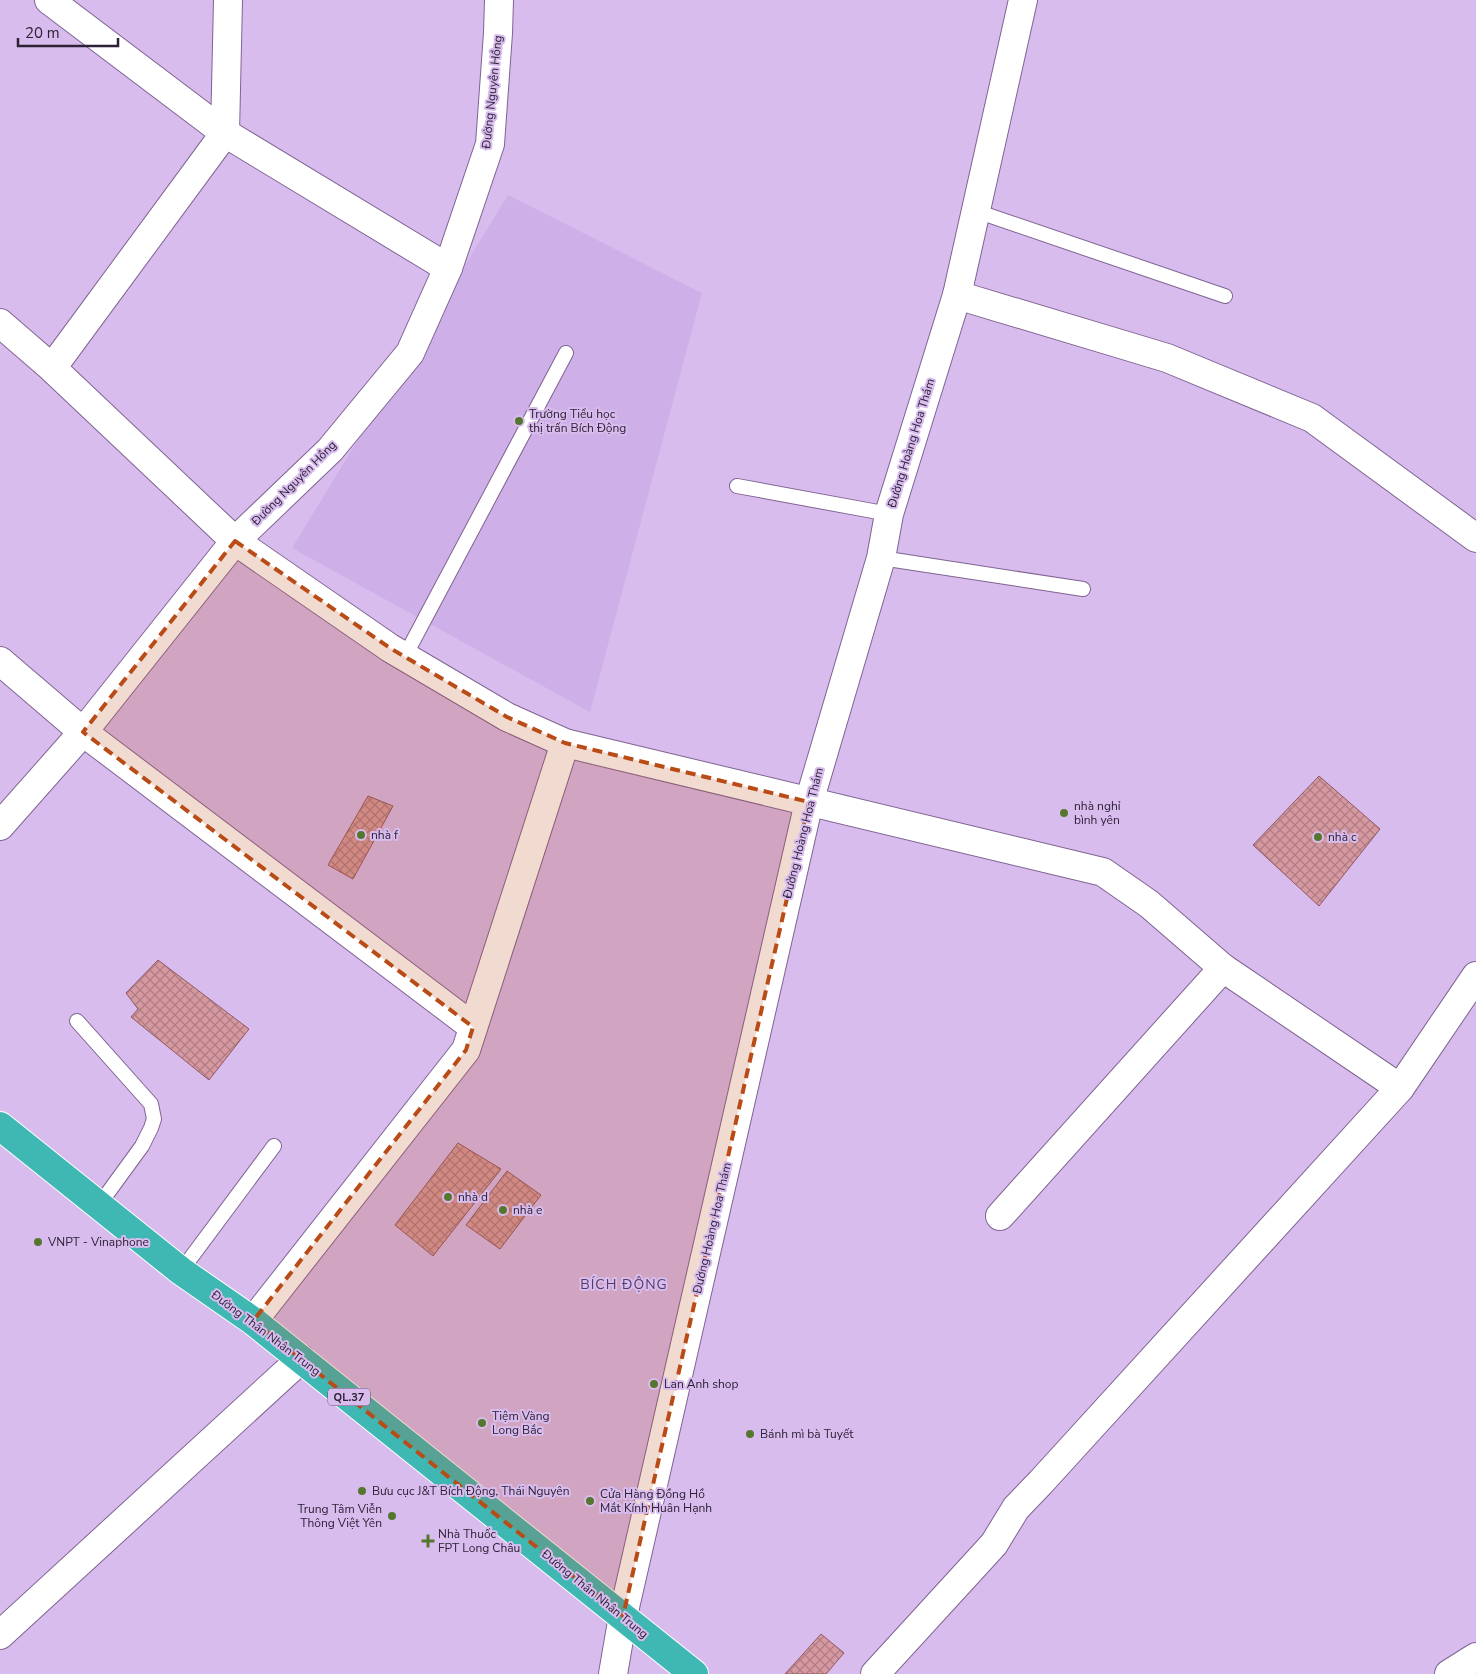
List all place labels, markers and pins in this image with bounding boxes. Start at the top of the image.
place label: Trường Tiểu học thị trấn Bích Động [529,406,626,436]
marker: Trường Tiểu học thị trấn Bích Động [513,415,525,427]
place label: nhà nghỉ bình yên [1074,798,1121,828]
marker: nhà nghỉ bình yên [1058,807,1070,819]
place label: nhà f [371,827,399,843]
marker: nhà f [355,829,367,841]
place label: nhà c [1328,829,1357,845]
marker: nhà c [1312,831,1324,843]
place label: nhà d [458,1189,488,1205]
marker: nhà d [442,1191,454,1203]
place label: nhà e [513,1202,542,1218]
marker: nhà e [497,1204,509,1216]
place label: VNPT - Vinaphone [47,1234,149,1250]
marker: VNPT - Vinaphone [32,1236,44,1248]
place label: Lan Anh shop [664,1376,739,1392]
marker: Lan Anh shop [648,1378,660,1390]
place label: Tiệm Vàng Long Bắc [492,1408,550,1438]
marker: Tiệm Vàng Long Bắc [476,1417,488,1429]
place label: Bánh mì bà Tuyết [760,1426,854,1442]
marker: Bánh mì bà Tuyết [744,1428,756,1440]
place label: Bưu cục J&T Bích Động, Thái Nguyên [372,1483,570,1499]
marker: Bưu cục J&T Bích Động, Thái Nguyên [356,1485,368,1497]
place label: Cửa Hàng Đồng Hồ Mắt Kính Huân Hạnh [600,1486,712,1516]
marker: Cửa Hàng Đồng Hồ Mắt Kính Huân Hạnh [584,1495,596,1507]
place label: Trung Tâm Viễn Thông Việt Yên [297,1501,382,1531]
marker: Trung Tâm Viễn Thông Việt Yên [386,1510,398,1522]
place label: Nhà Thuốc FPT Long Châu [438,1526,520,1556]
marker: Nhà Thuốc FPT Long Châu [422,1535,434,1547]

